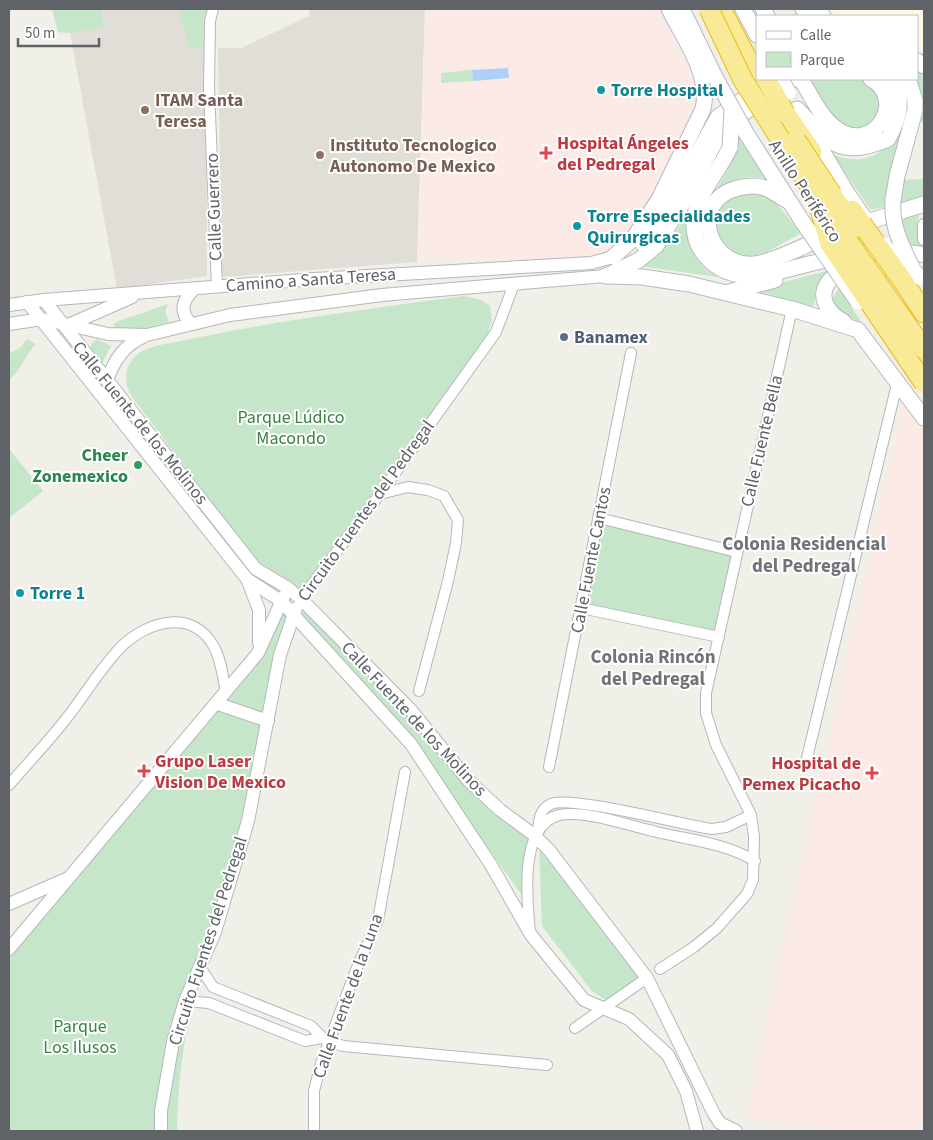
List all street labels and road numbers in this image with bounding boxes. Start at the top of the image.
street label: Anillo Periférico [762,135,848,247]
street label: Calle Guerrero [200,153,228,261]
street label: Camino a Santa Teresa [225,262,397,298]
street label: Calle Fuente de los Molinos [66,336,214,510]
street label: Calle Fuente Bella [735,373,789,509]
street label: Circuito Fuentes del Pedregal [292,415,440,607]
street label: Calle Fuente Cantos [565,485,617,635]
street label: Calle Fuente de los Molinos [335,636,493,802]
street label: Circuito Fuentes del Pedregal [162,833,254,1049]
street label: Calle Fuente de la Luna [307,910,389,1082]

